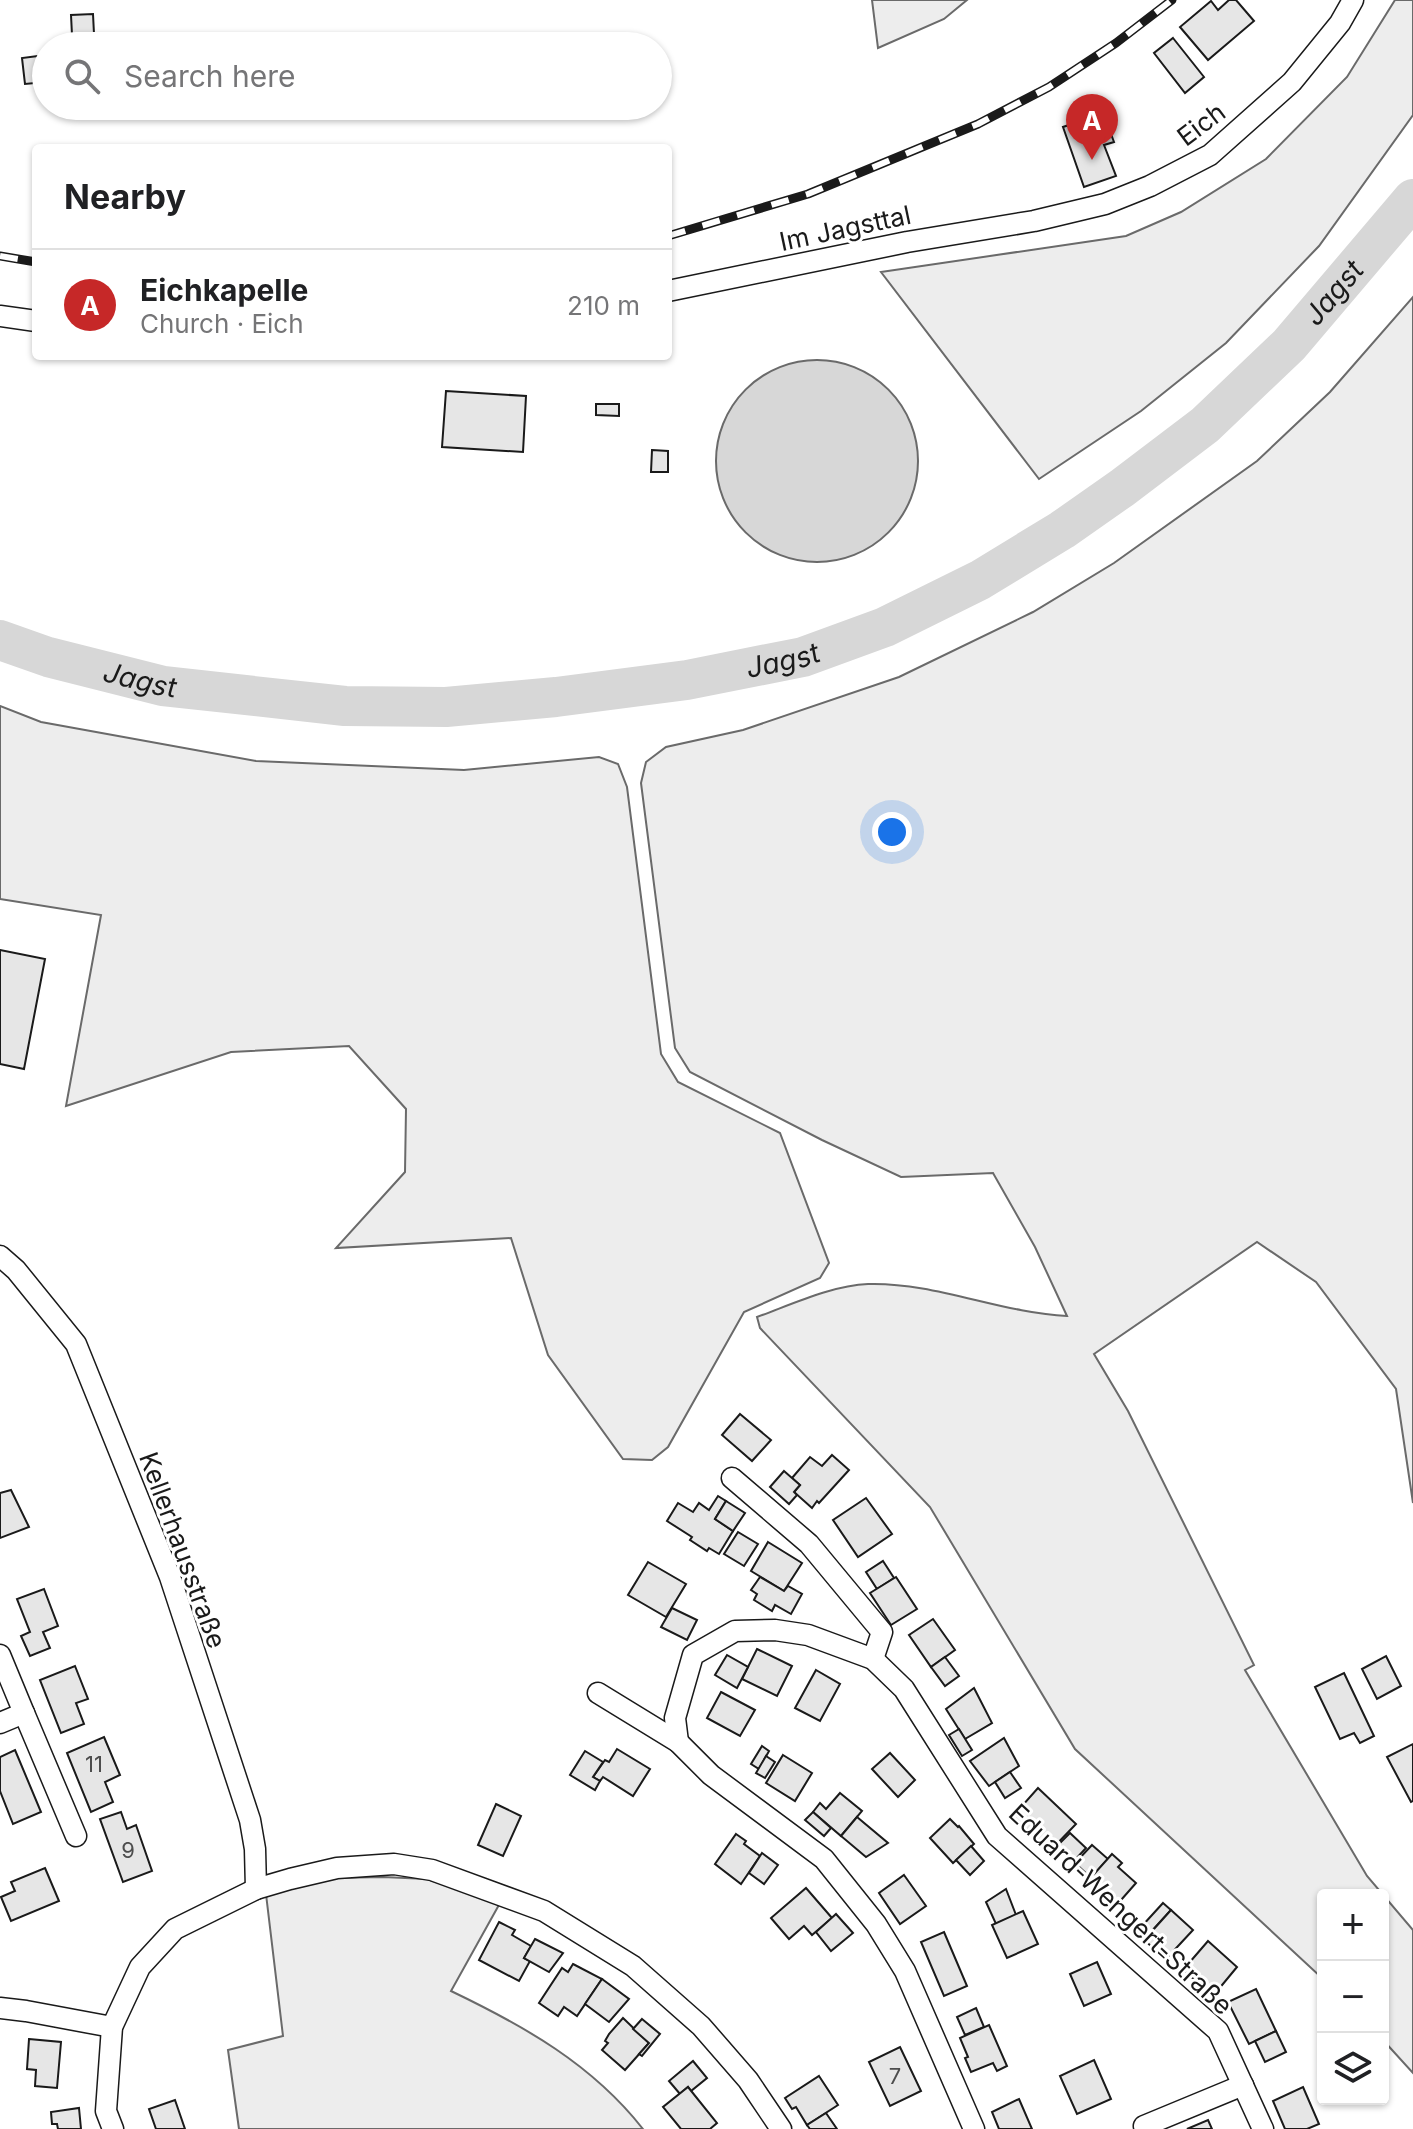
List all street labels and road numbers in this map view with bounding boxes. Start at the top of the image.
street label: Eich [1171,96,1231,152]
street label: Im Jagsttal [776,199,914,257]
street label: Kellerhausstraße [133,1448,233,1652]
street label: Eduard-Wengert-Straße [1003,1797,1239,2021]

